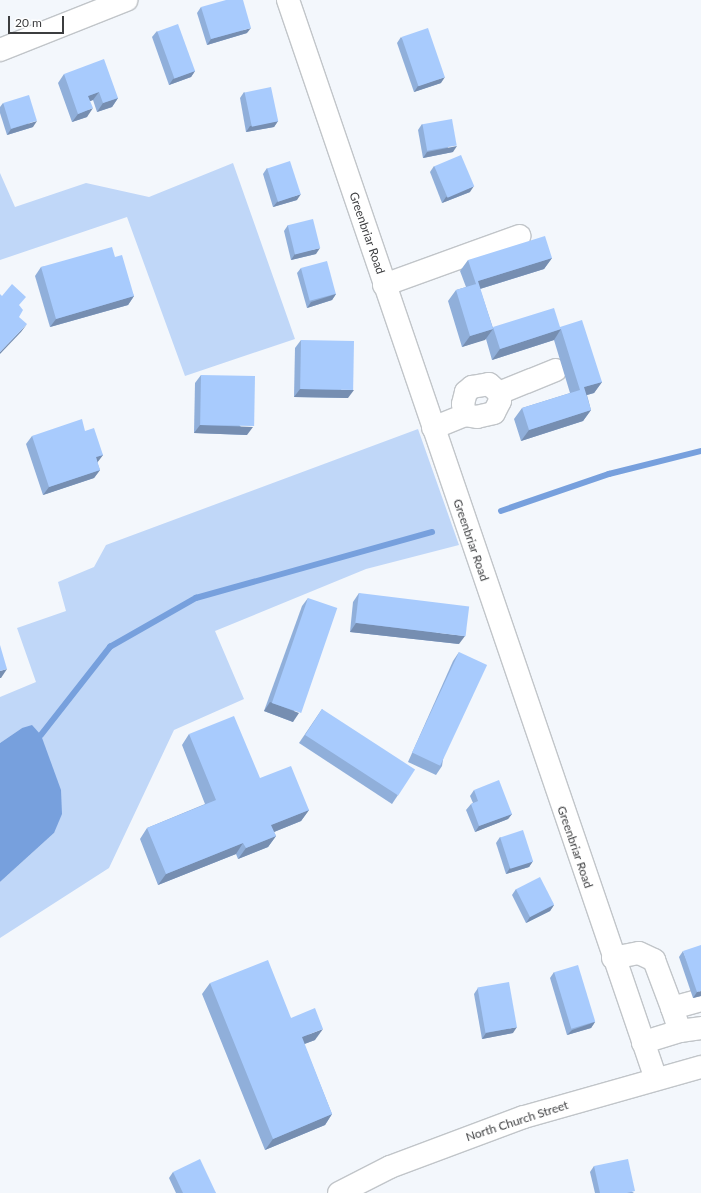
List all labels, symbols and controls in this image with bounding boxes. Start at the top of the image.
scale bar [10,8,66,34]
text: 20 m [15,15,42,30]
street label: Greenbriar Road [346,190,388,276]
street label: Greenbriar Road [450,497,492,583]
street label: Greenbriar Road [554,804,596,890]
street label: North Church Street [464,1098,570,1144]

